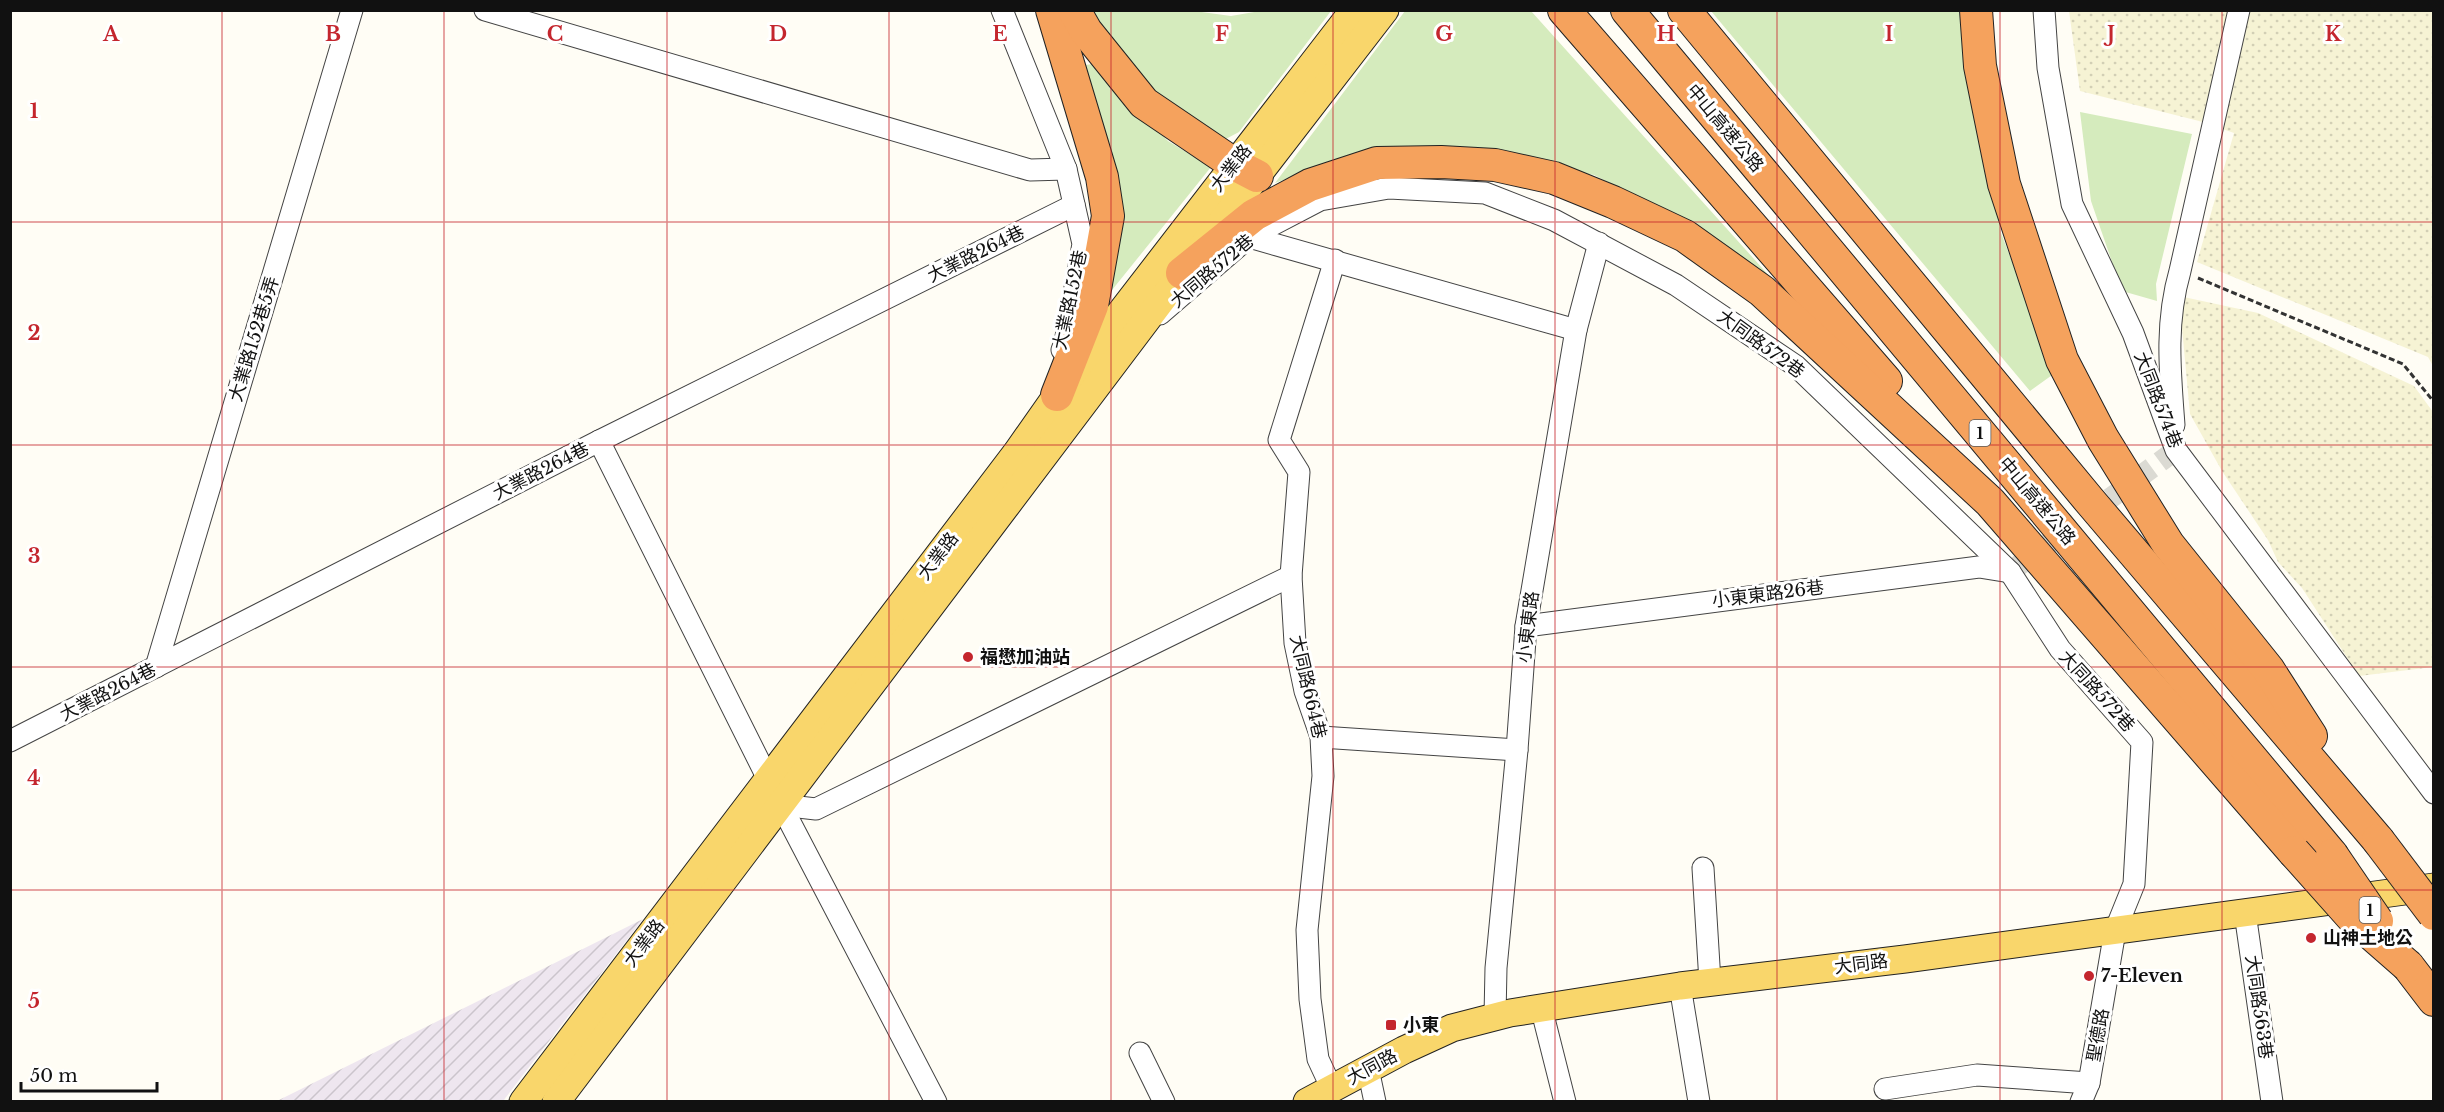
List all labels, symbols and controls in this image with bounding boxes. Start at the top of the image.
text: A [102,22,120,46]
text: B [325,22,341,46]
text: C [547,22,563,46]
text: D [769,22,787,46]
text: E [992,22,1008,46]
text: F [1215,22,1229,46]
text: G [1435,22,1453,46]
text: H [1657,22,1676,46]
text: I [1885,22,1893,46]
text: J [2103,22,2115,46]
text: K [2325,22,2342,46]
street label: 中山高速公路 [1682,80,1768,176]
text: 1 [30,99,39,123]
street label: 大業路 [1206,140,1256,196]
street label: 大業路264巷 [924,221,1028,287]
street label: 大同路572巷 [1166,230,1258,312]
street label: 大業路152巷 [1049,248,1091,352]
street label: 大業路152巷5弄 [225,274,283,404]
street label: 大同路572巷 [1713,305,1809,383]
text: 2 [27,321,41,345]
street label: 大同路574巷 [2130,349,2186,451]
road number: 1 [1970,420,1990,446]
street label: 大業路264巷 [489,437,593,505]
street label: 中山高速公路 [1994,453,2080,549]
street label: 大業路 [913,528,963,584]
text: 3 [28,544,40,568]
street label: 小東東路26巷 [1711,576,1825,612]
street label: 小東東路 [1513,590,1543,664]
street label: 大同路664巷 [1285,633,1331,741]
place label: 福懋加油站 [980,646,1070,668]
street label: 大同路572巷 [2055,646,2139,736]
marker: 福懋加油站 [961,650,975,664]
street label: 大業路264巷 [56,658,160,726]
text: 4 [27,766,41,790]
road number: 1 [2360,897,2380,923]
street label: 大業路 [619,915,669,971]
place label: 山神土地公 [2323,927,2413,949]
marker: 山神土地公 [2304,931,2318,945]
street label: 大同路 [1833,950,1889,978]
street label: 大同路563巷 [2241,954,2277,1060]
place label: 7-Eleven [2101,965,2183,987]
marker: 7-Eleven [2082,969,2096,983]
text: 5 [28,989,40,1013]
street label: 聖德路 [2082,1007,2114,1063]
place label: 小東 [1403,1014,1439,1036]
marker: 小東 [1384,1018,1398,1032]
street label: 大同路 [1343,1045,1401,1089]
scale bar [21,1055,158,1093]
text: 50 m [30,1065,78,1087]

